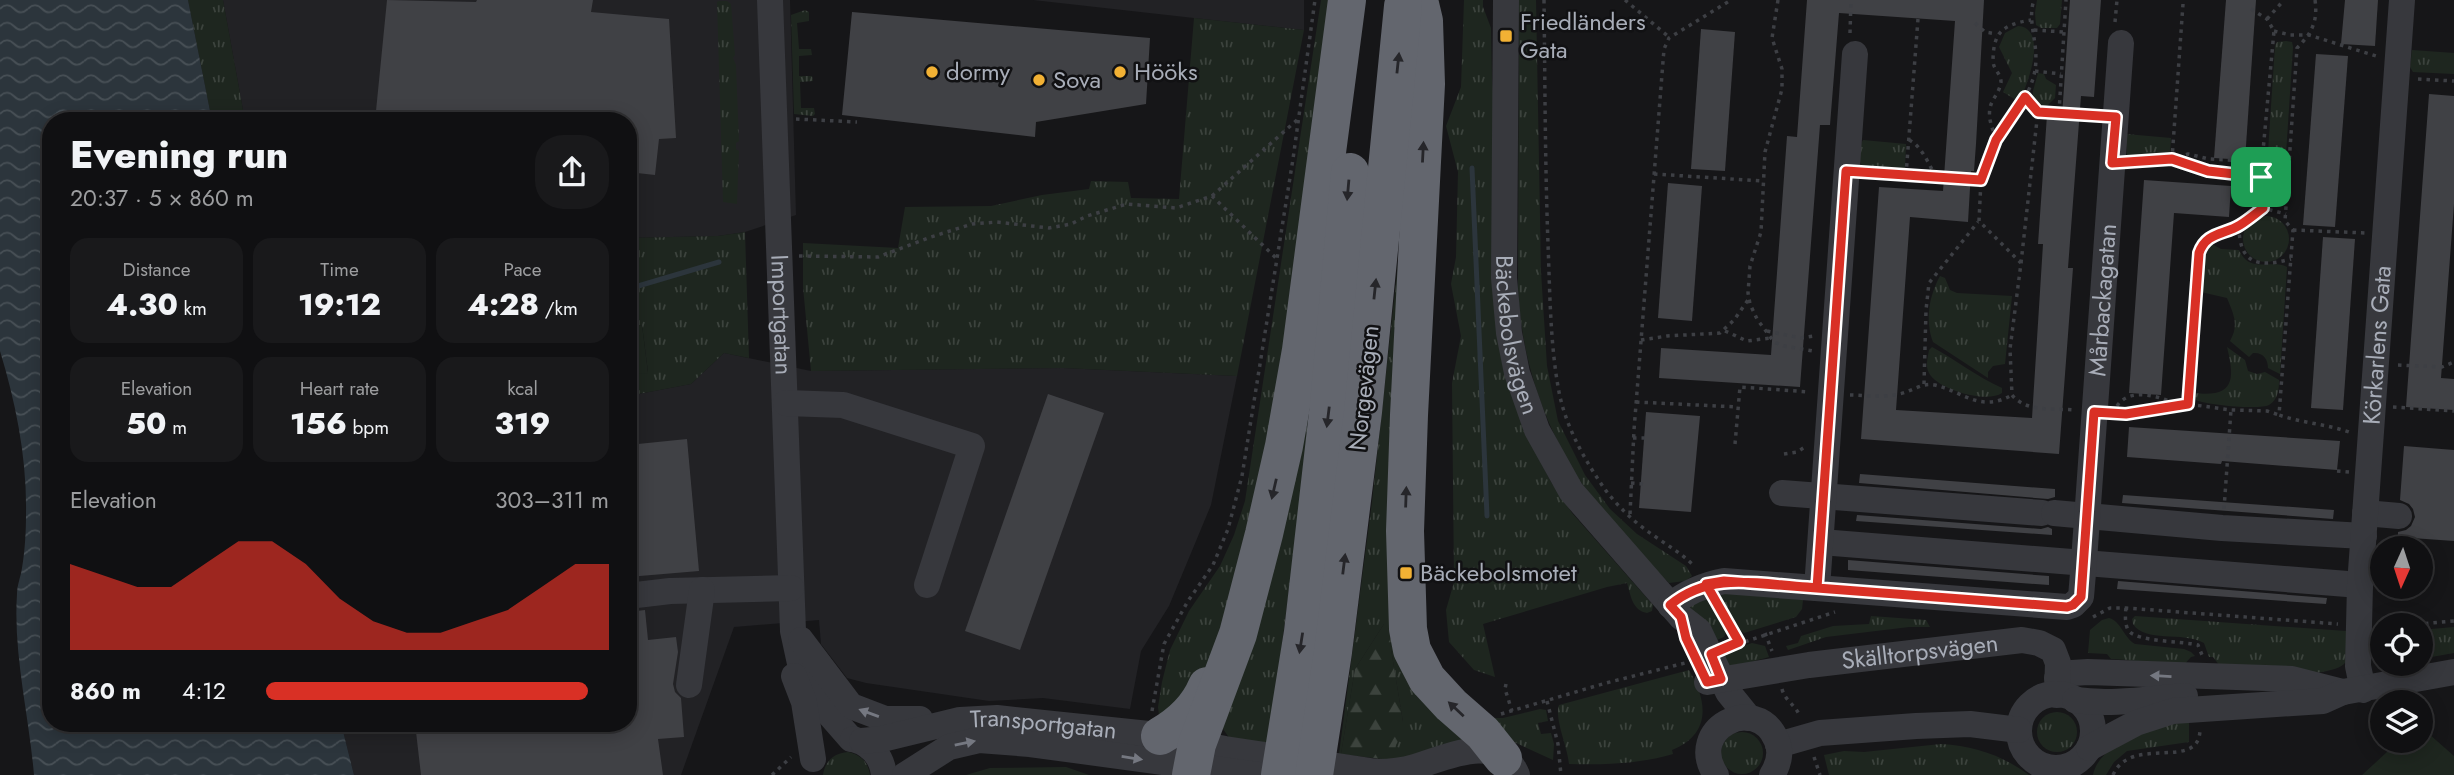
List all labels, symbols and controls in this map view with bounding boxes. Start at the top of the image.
place label: Friedländers Gata [1520,4,1646,67]
marker: Friedländers Gata [1498,28,1514,44]
one-way arrow [1392,51,1403,73]
place label: dormy [946,54,1011,89]
place label: Hööks [1134,54,1198,89]
place label: Sova [1053,62,1101,97]
marker: dormy [924,64,940,80]
marker: Hööks [1112,64,1128,80]
marker: Sova [1031,72,1047,88]
text: Evening run [70,127,288,182]
button: share [535,135,609,209]
one-way arrow [1417,140,1428,162]
pin [2231,147,2291,207]
icon: arrive [2242,158,2280,196]
one-way arrow [1342,179,1353,201]
text: 20:37 · 5 × 860 m [70,181,254,215]
street label: Mårbackagatan [2079,222,2125,378]
street label: Importgatan [762,254,802,376]
street label: Bäckebolsvägen [1487,255,1548,419]
text: Distance [122,256,191,283]
text: Time [320,256,359,283]
text: Pace [504,256,541,283]
street label: Körkarlens Gata [2354,264,2400,426]
one-way arrow [1369,278,1380,300]
text: 4.30 [106,283,178,326]
text: 19:12 [298,283,381,326]
text: 4:28 [467,283,539,326]
text: km [178,295,207,322]
text: /km [539,295,578,322]
street label: Norgevägen [1340,323,1387,452]
text: Elevation [121,375,192,402]
text: Heart rate [300,375,379,402]
text: kcal [507,375,538,402]
text: 50 [126,402,166,445]
text: 156 [290,402,347,445]
text: 319 [494,402,551,445]
one-way arrow [1322,406,1333,428]
text: m [166,414,187,441]
text: bpm [347,414,389,441]
one-way arrow [1269,478,1280,500]
text: Elevation [70,483,157,517]
text: 303–311 m [495,483,609,517]
one-way arrow [1401,486,1412,508]
north arrow [2370,536,2432,598]
map controls [2370,536,2433,753]
one-way arrow [1338,553,1349,575]
place label: Bäckebolsmotet [1420,555,1577,590]
marker: Bäckebolsmotet [1398,565,1414,581]
button: locate [2370,613,2433,676]
street label: Skälltorpsvägen [1839,625,2000,678]
one-way arrow [1295,632,1306,654]
one-way arrow [2149,671,2171,682]
text: 860 m [70,674,141,708]
text: 4:12 [182,674,226,708]
button: layers [2370,690,2433,753]
street label: Transportgatan [969,700,1118,747]
one-way arrow [1447,701,1465,717]
one-way arrow [858,707,879,718]
one-way arrow [954,738,976,749]
one-way arrow [1121,753,1143,764]

